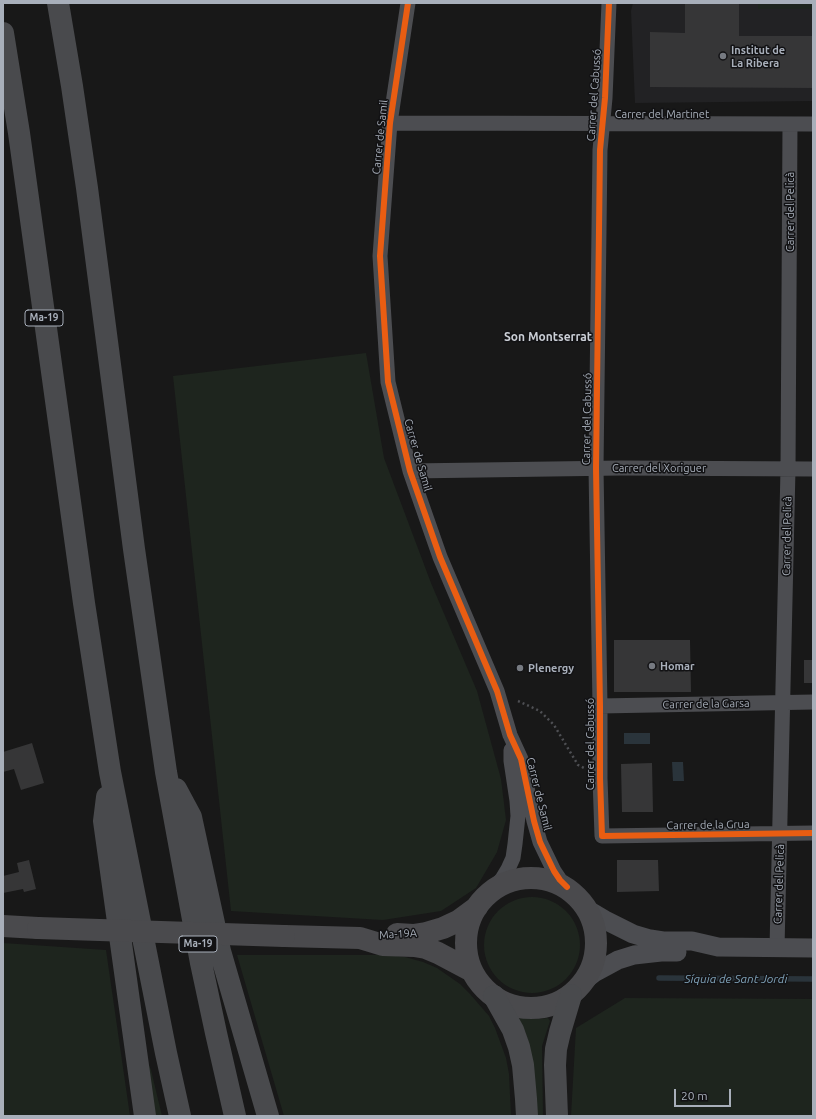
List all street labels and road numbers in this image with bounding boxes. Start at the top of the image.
street label: Carrer del Cabussó [584,48,604,142]
street label: Carrer de Samil [370,99,390,175]
street label: Carrer del Martinet [615,107,709,121]
street label: Carrer del Pelicà [783,172,797,252]
road number: Ma-19 [25,310,63,326]
street label: Carrer del Cabussó [580,373,594,465]
street label: Carrer de Samil [401,417,435,493]
street label: Carrer del Xoriguer [612,461,706,475]
street label: Carrer del Pelicà [780,496,794,576]
street label: Carrer de la Garsa [662,697,750,711]
street label: Carrer del Cabussó [583,698,597,790]
street label: Carrer de Samil [524,756,554,832]
street label: Carrer de la Grua [666,818,750,832]
street label: Carrer del Pelicà [771,844,787,924]
street label: Ma-19A [379,926,417,942]
road number: Ma-19 [179,936,217,952]

